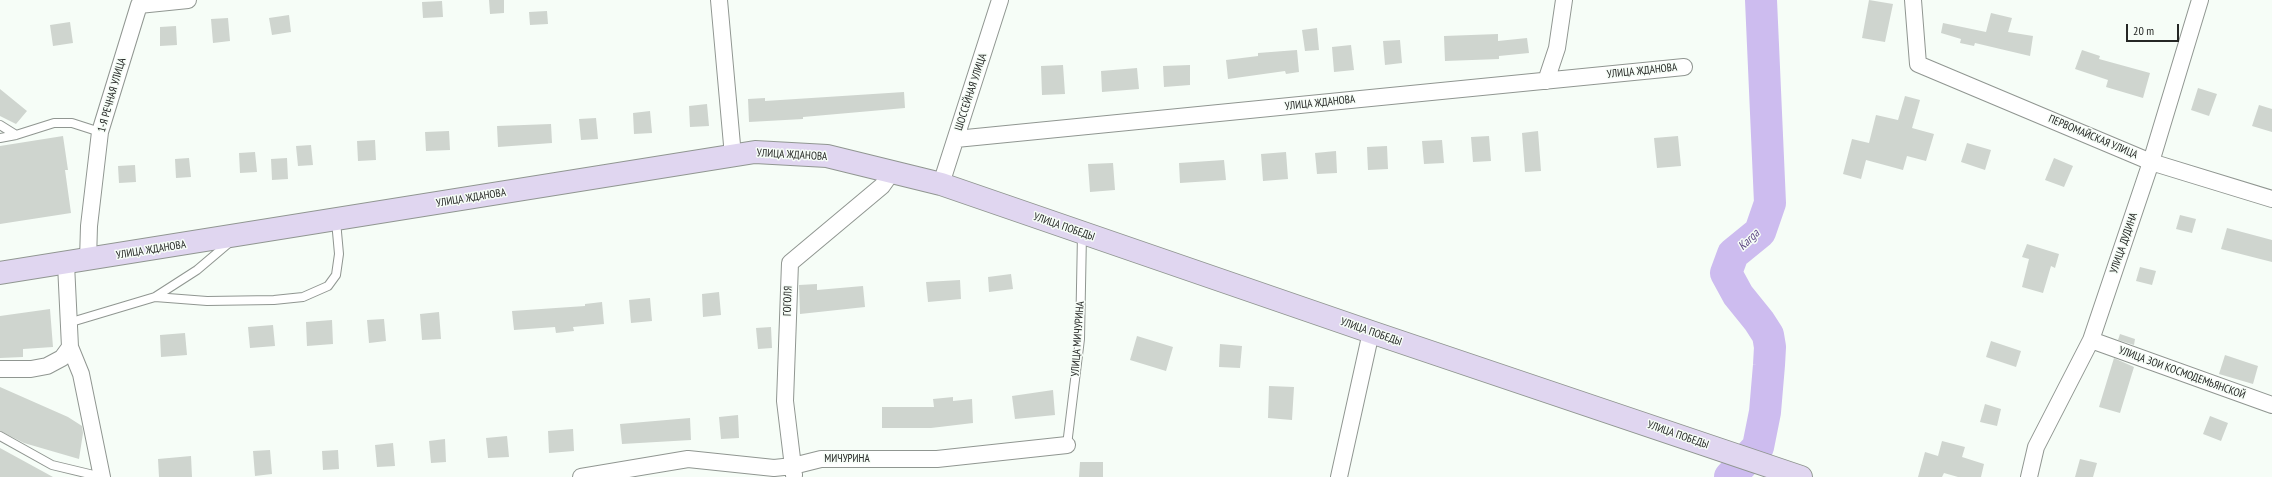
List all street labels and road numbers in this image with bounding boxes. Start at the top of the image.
street label: ШОССЕЙНАЯ УЛИЦА [952,52,990,132]
street label: 1-Я РЕЧНАЯ УЛИЦА [95,56,129,134]
street label: УЛИЦА ЖДАНОВА [1606,61,1678,81]
street label: УЛИЦА ЖДАНОВА [1284,93,1356,113]
street label: ПЕРВОМАЙСКАЯ УЛИЦА [2046,112,2140,162]
street label: УЛИЦА ЖДАНОВА [756,147,828,163]
street label: УЛИЦА ЖДАНОВА [435,186,507,210]
street label: УЛИЦА ПОБЕДЫ [1032,210,1096,244]
street label: УЛИЦА ДУДИНА [2107,211,2141,275]
street label: УЛИЦА ЖДАНОВА [115,238,187,262]
street label: ГОГОЛЯ [781,286,795,316]
street label: УЛИЦА МИЧУРИНА [1069,301,1087,377]
street label: УЛИЦА ПОБЕДЫ [1339,315,1403,349]
street label: УЛИЦА ЗОИ КОСМОДЕМЬЯНСКОЙ [2117,344,2247,402]
street label: УЛИЦА ПОБЕДЫ [1646,418,1710,452]
street label: МИЧУРИНА [824,452,870,466]

